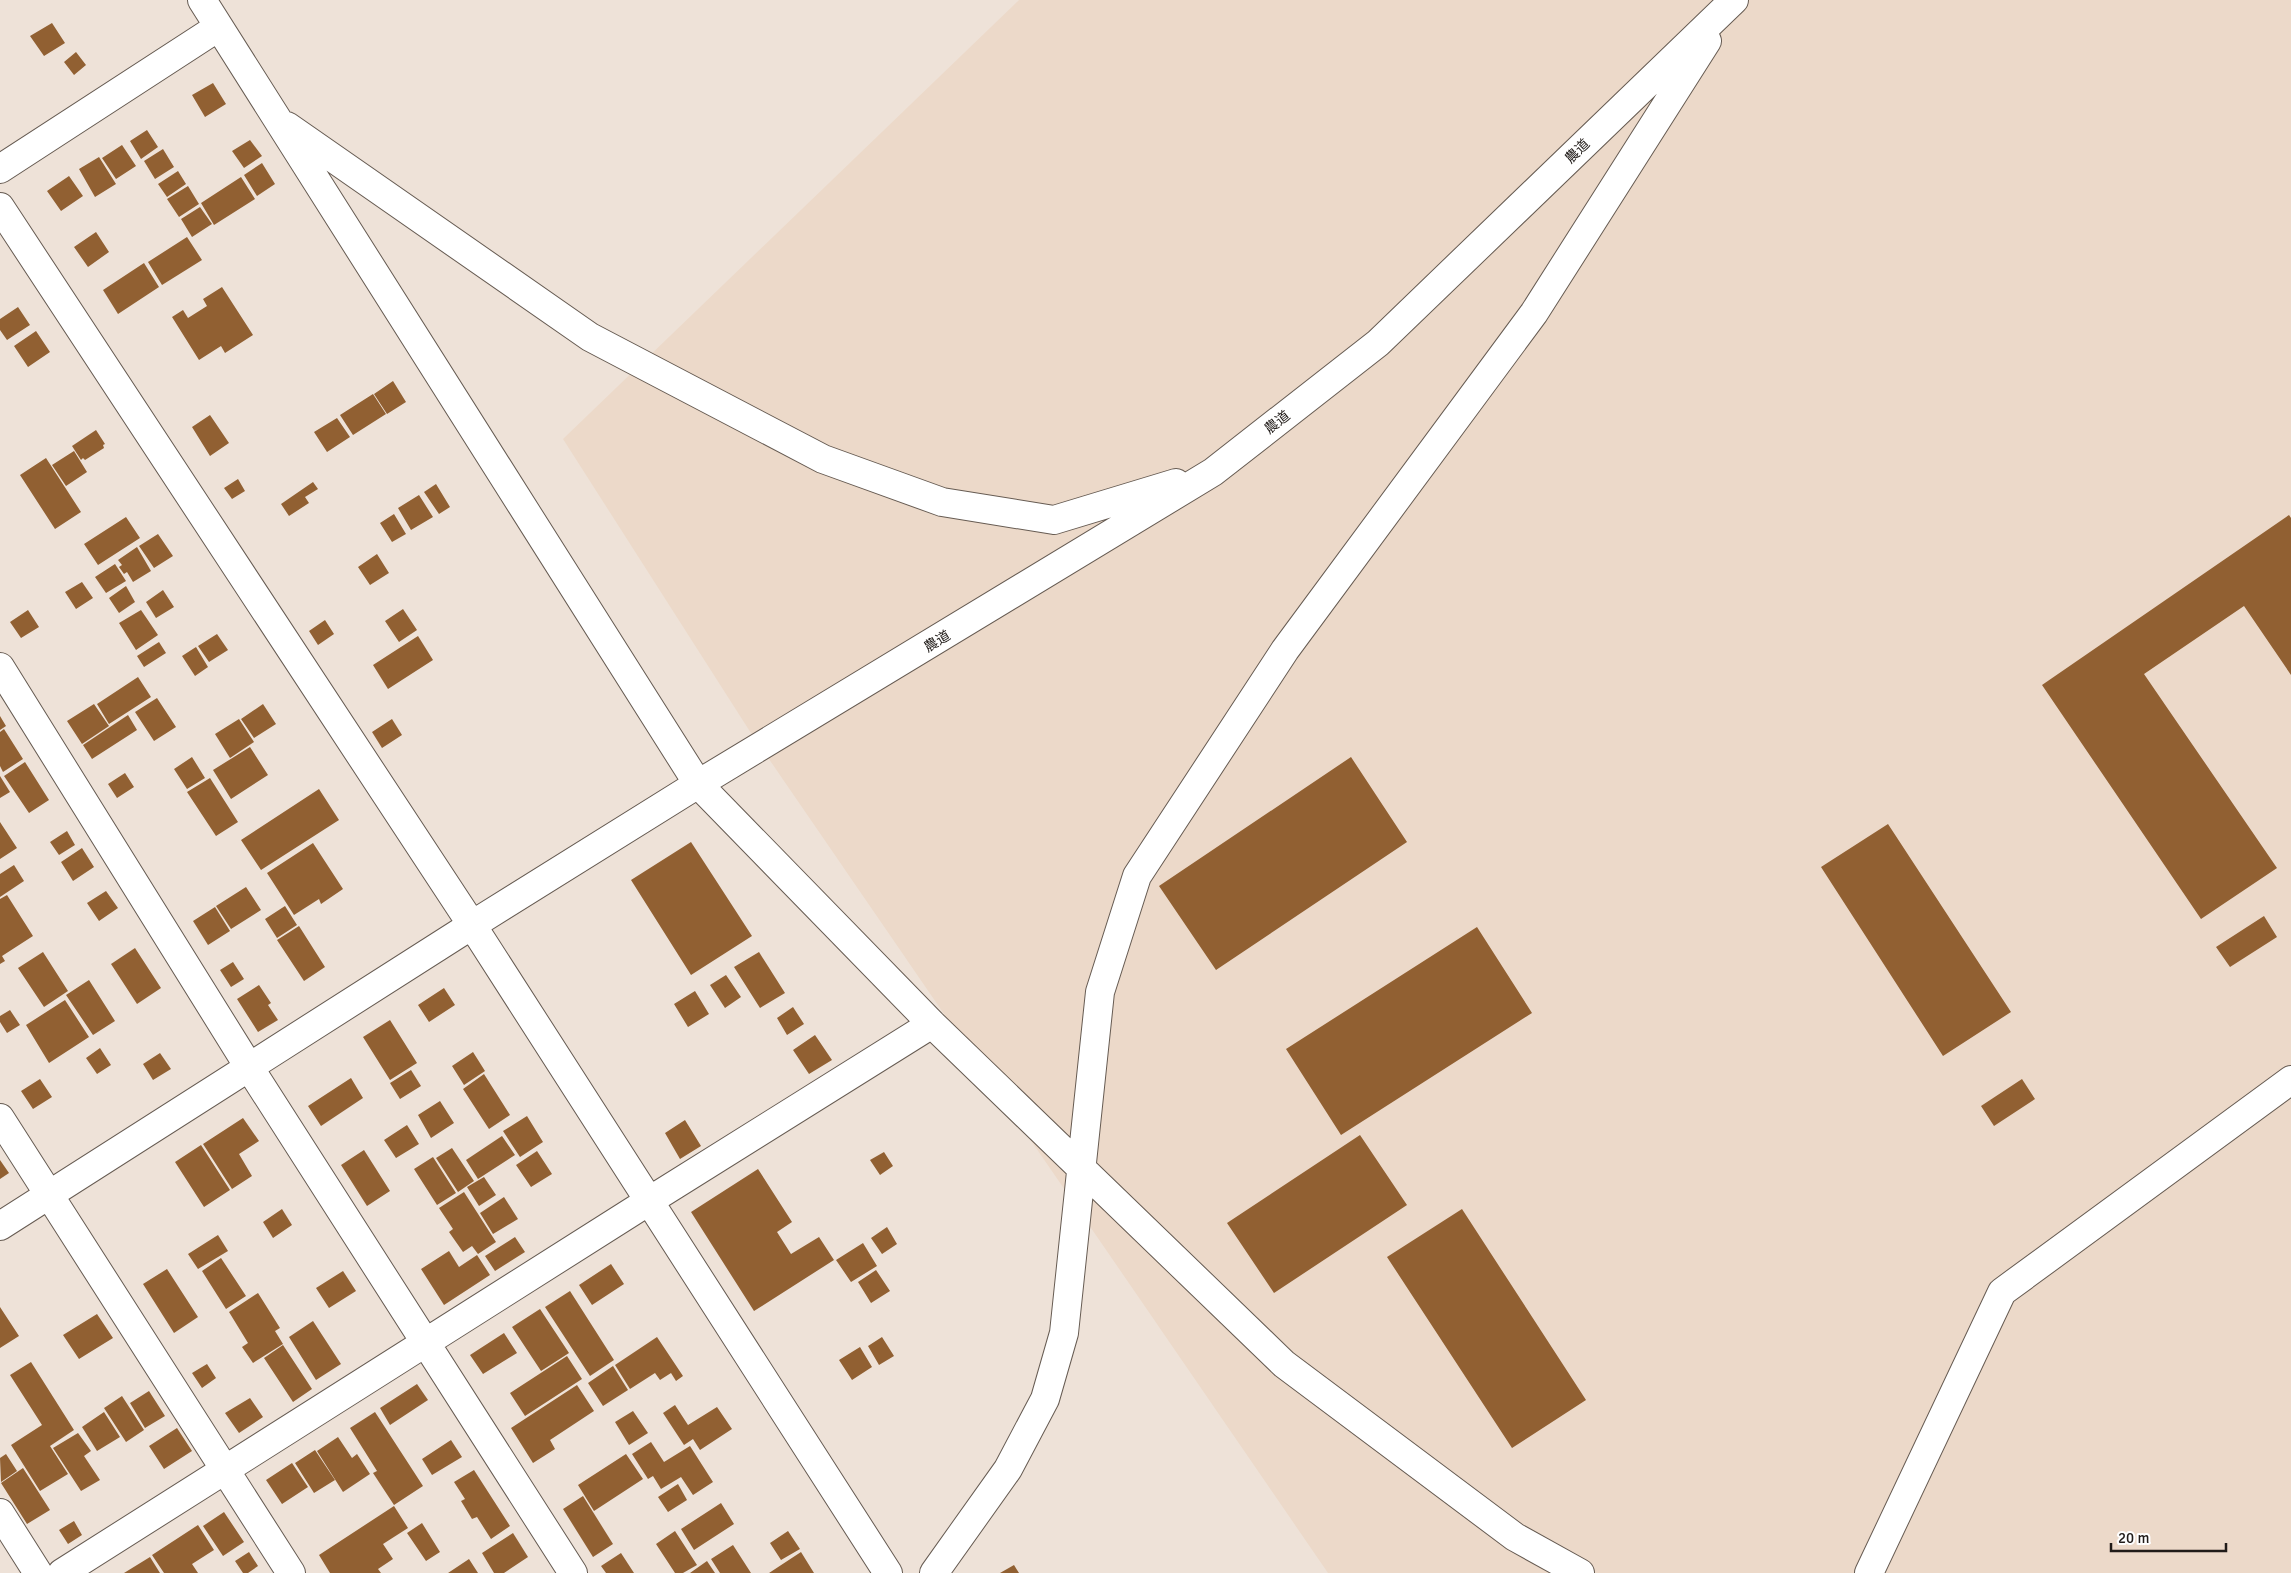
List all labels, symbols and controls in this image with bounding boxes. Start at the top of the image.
street label: 農道 [1561,136,1593,167]
street label: 農道 [1261,407,1294,438]
street label: 農道 [921,627,954,656]
scale bar [2111,1520,2226,1552]
text: 20 m [2118,1529,2149,1547]

